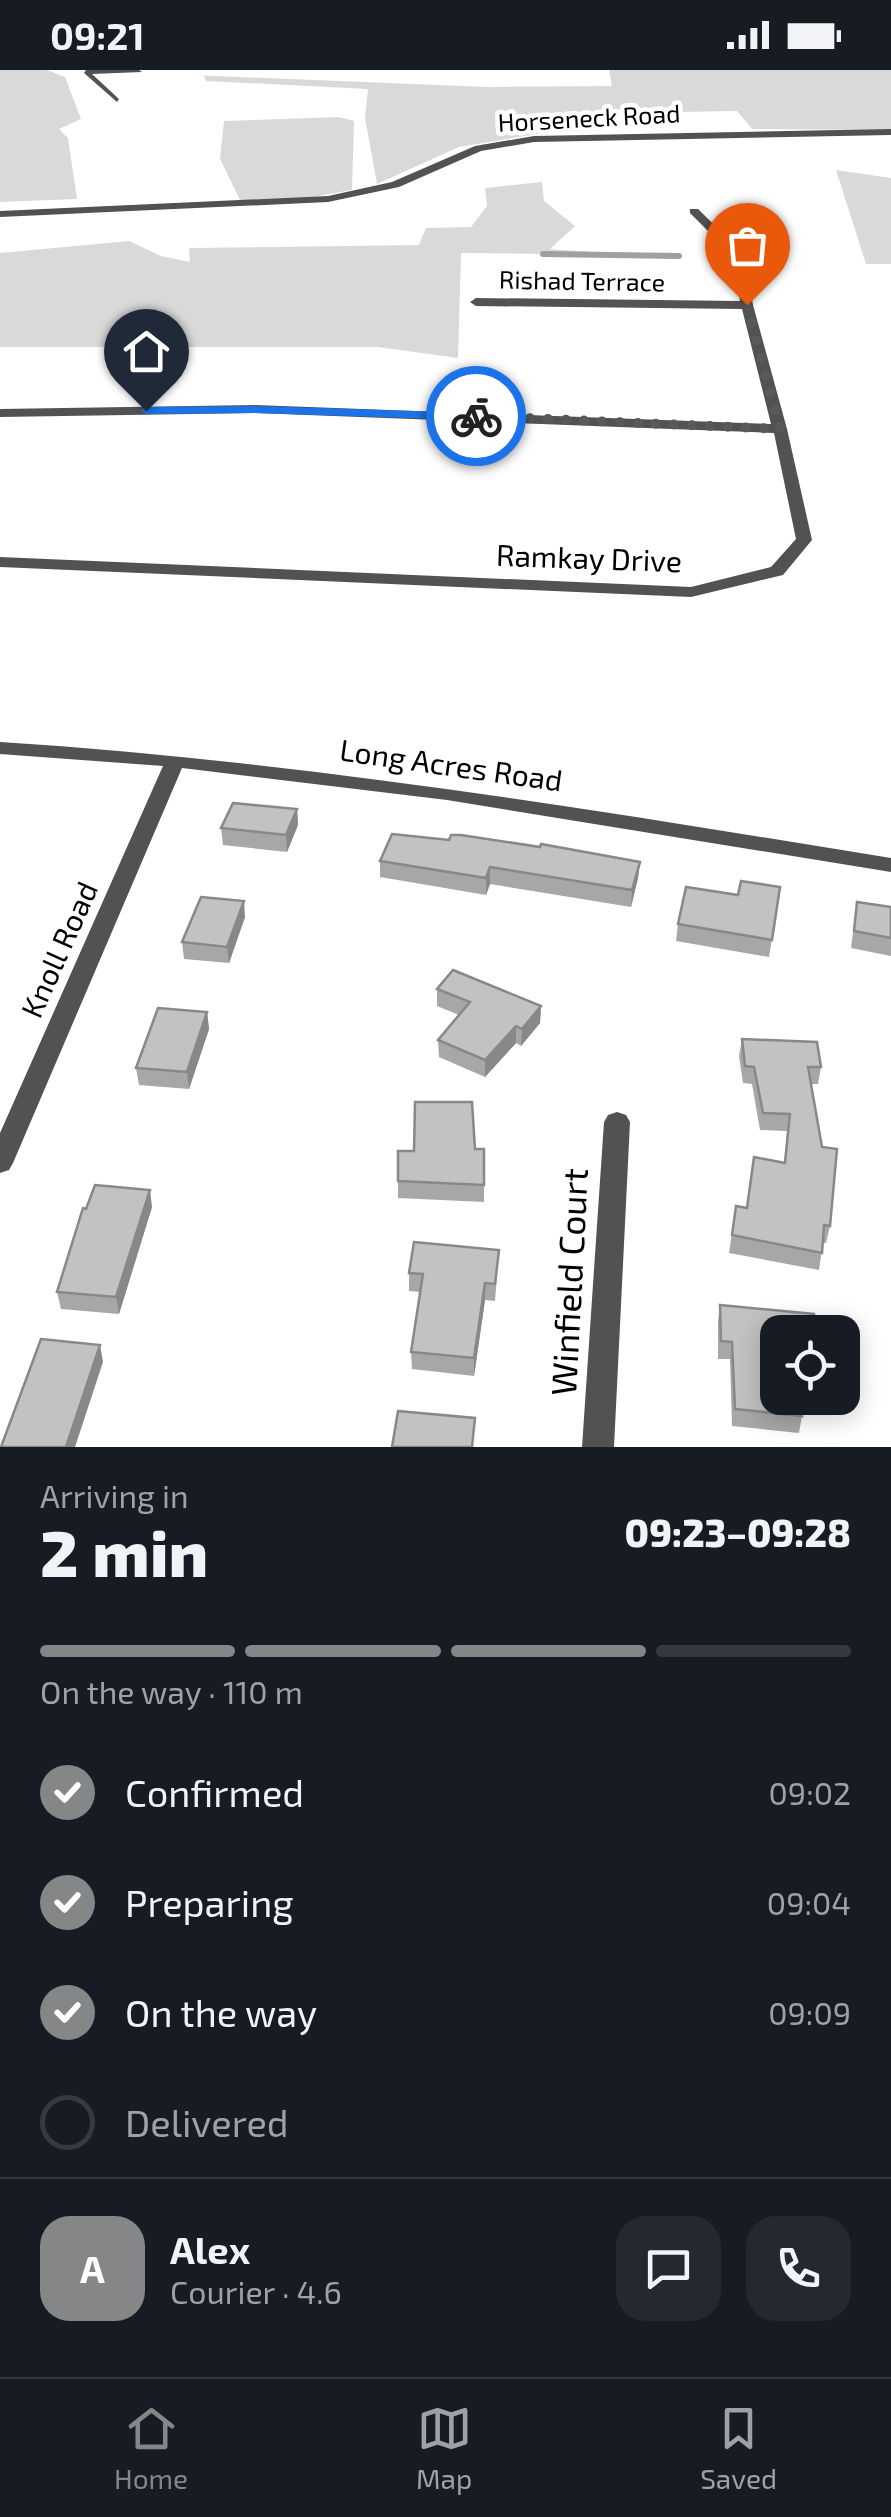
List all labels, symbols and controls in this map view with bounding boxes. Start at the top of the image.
text: 09:21 [50,12,145,58]
street label: Horseneck Road [497,97,681,137]
pin [705,203,790,306]
icon: bag [720,218,775,273]
street label: Rishad Terrace [499,264,665,296]
pin [104,309,189,412]
icon: home [119,324,174,379]
courier [426,366,526,466]
icon: bike [449,389,504,444]
street label: Ramkay Drive [495,536,683,578]
street label: Long Acres Road [338,731,565,797]
street label: Knoll Road [12,876,104,1023]
street label: Winfield Court [541,1167,595,1397]
map controls [760,1315,860,1415]
button: locate [760,1315,860,1415]
text: Arriving in [40,1476,189,1514]
text: 09:23–09:28 [625,1509,851,1555]
text: 2 min [40,1512,208,1590]
text: On the way · 110 m [40,1672,303,1710]
icon: check [40,1765,95,1820]
text: Confirmed [125,1769,304,1815]
text: 09:02 [769,1773,851,1811]
icon: check [40,1875,95,1930]
text: Preparing [125,1879,293,1925]
text: 09:04 [767,1883,851,1921]
icon: check [40,1985,95,2040]
text: On the way [125,1989,317,2035]
text: 09:09 [768,1993,851,2031]
text: Delivered [125,2099,289,2145]
button: chat [616,2216,721,2321]
button: phone [746,2216,851,2321]
text: Alex [170,2226,250,2272]
text: A [80,2245,105,2291]
text: Courier · 4.6 [170,2272,342,2310]
tab: Home [114,2401,188,2495]
tab: Map [416,2401,472,2495]
tab: Saved [700,2401,777,2495]

